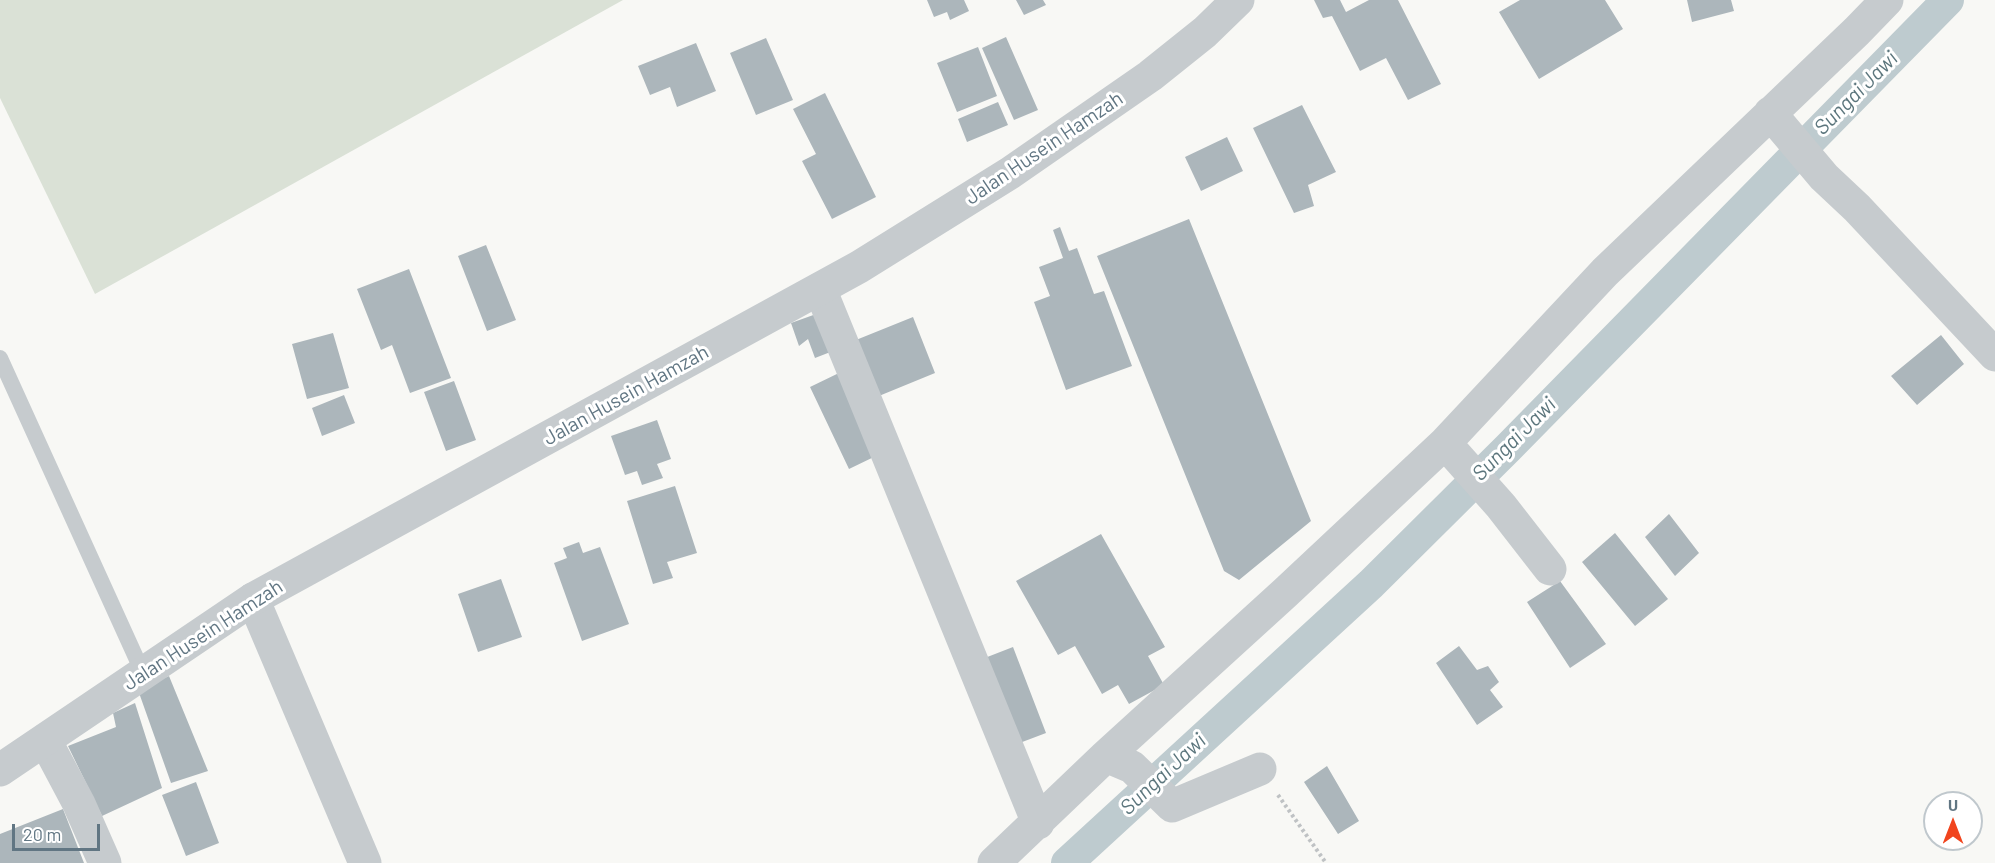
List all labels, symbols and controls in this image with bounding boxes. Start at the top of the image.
water label: Sungai Jawi [1809,46,1903,140]
street label: Jalan Husein Hamzah [961,86,1127,210]
street label: Jalan Husein Hamzah [539,340,713,450]
water label: Sungai Jawi [1467,392,1561,486]
street label: Jalan Husein Hamzah [119,575,287,695]
water label: Sungai Jawi [1115,728,1211,820]
north arrow [1923,791,1983,851]
text: U [1948,795,1958,814]
scale bar [15,812,104,850]
text: 20 m [23,823,61,845]

